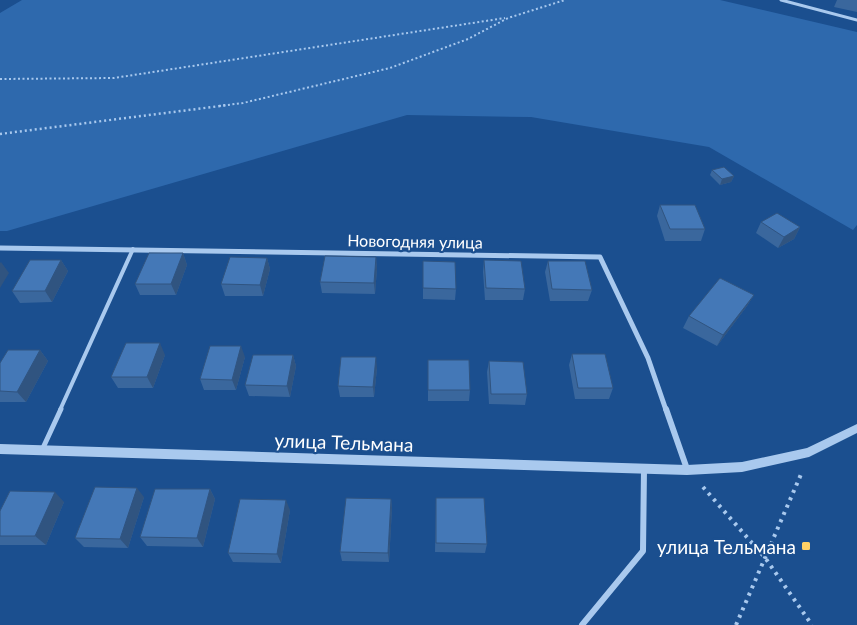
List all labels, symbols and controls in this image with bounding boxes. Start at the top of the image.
street label: Новогодняя улица [347,230,483,252]
street label: улица Тельмана [274,428,414,456]
place label: улица Тельмана [657,535,796,558]
marker: улица Тельмана [800,540,812,552]

